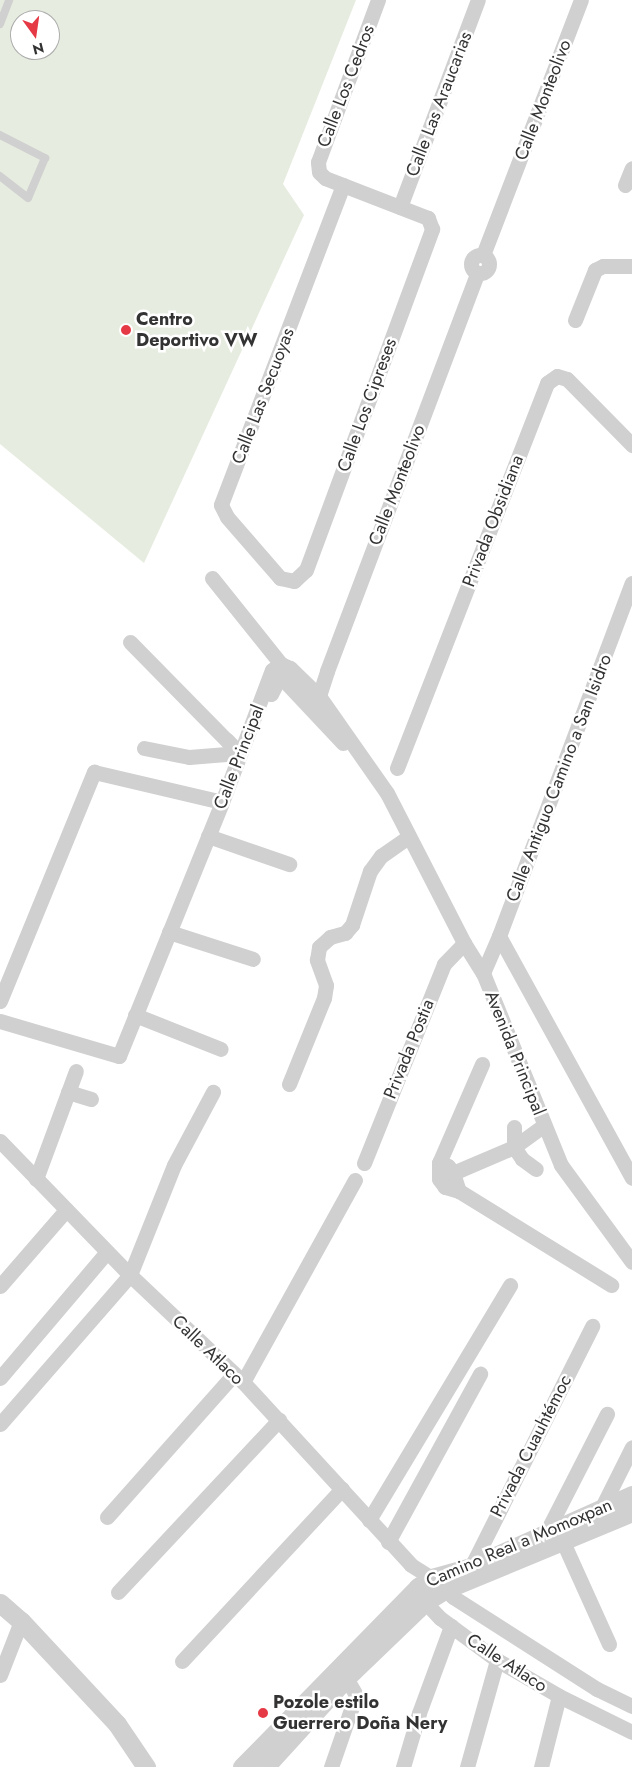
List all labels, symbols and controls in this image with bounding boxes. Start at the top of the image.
north arrow [10,10,60,60]
street label: Calle Los Cedros [313,22,379,150]
street label: Calle Las Araucarias [401,28,477,180]
street label: Calle Monteolivo [510,37,576,163]
text: N [31,38,46,60]
place label: Centro Deportivo VW [136,309,257,352]
marker: Centro Deportivo VW [120,324,132,336]
street label: Calle Las Secuoyas [227,325,299,467]
street label: Calle Los Cipreses [333,335,401,475]
street label: Calle Monteolivo [364,422,430,548]
street label: Privada Obsidiana [458,452,528,590]
street label: Calle Antiguo Camino a San Isidro [502,651,616,905]
street label: Calle Principal [209,702,269,812]
street label: Avenida Principal [480,988,550,1118]
street label: Privada Postia [379,996,439,1102]
street label: Calle Atlaco [168,1310,248,1390]
street label: Privada Cuauhtémoc [486,1371,576,1521]
street label: Camino Real a Momoxpan [423,1494,615,1592]
street label: Calle Atlaco [463,1629,551,1697]
place label: Pozole estilo Guerrero Doña Nery [273,1692,447,1735]
marker: Pozole estilo Guerrero Doña Nery [257,1707,269,1719]

